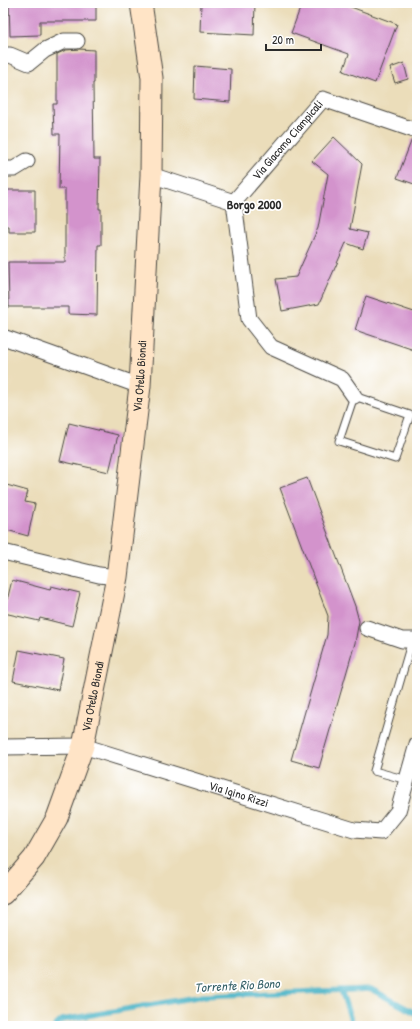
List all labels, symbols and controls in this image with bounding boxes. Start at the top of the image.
scale bar [266,26,321,52]
text: 20 m [272,31,294,48]
street label: Via Giacomo Ciampicali [248,96,327,183]
district label: Borgo 2000 [227,195,281,214]
street label: Via Otello Biondi [128,340,150,413]
street label: Via Otello Biondi [77,659,108,733]
street label: Via Igino Rizzi [207,776,271,811]
water label: Torrente Rio Bono [194,974,282,996]

